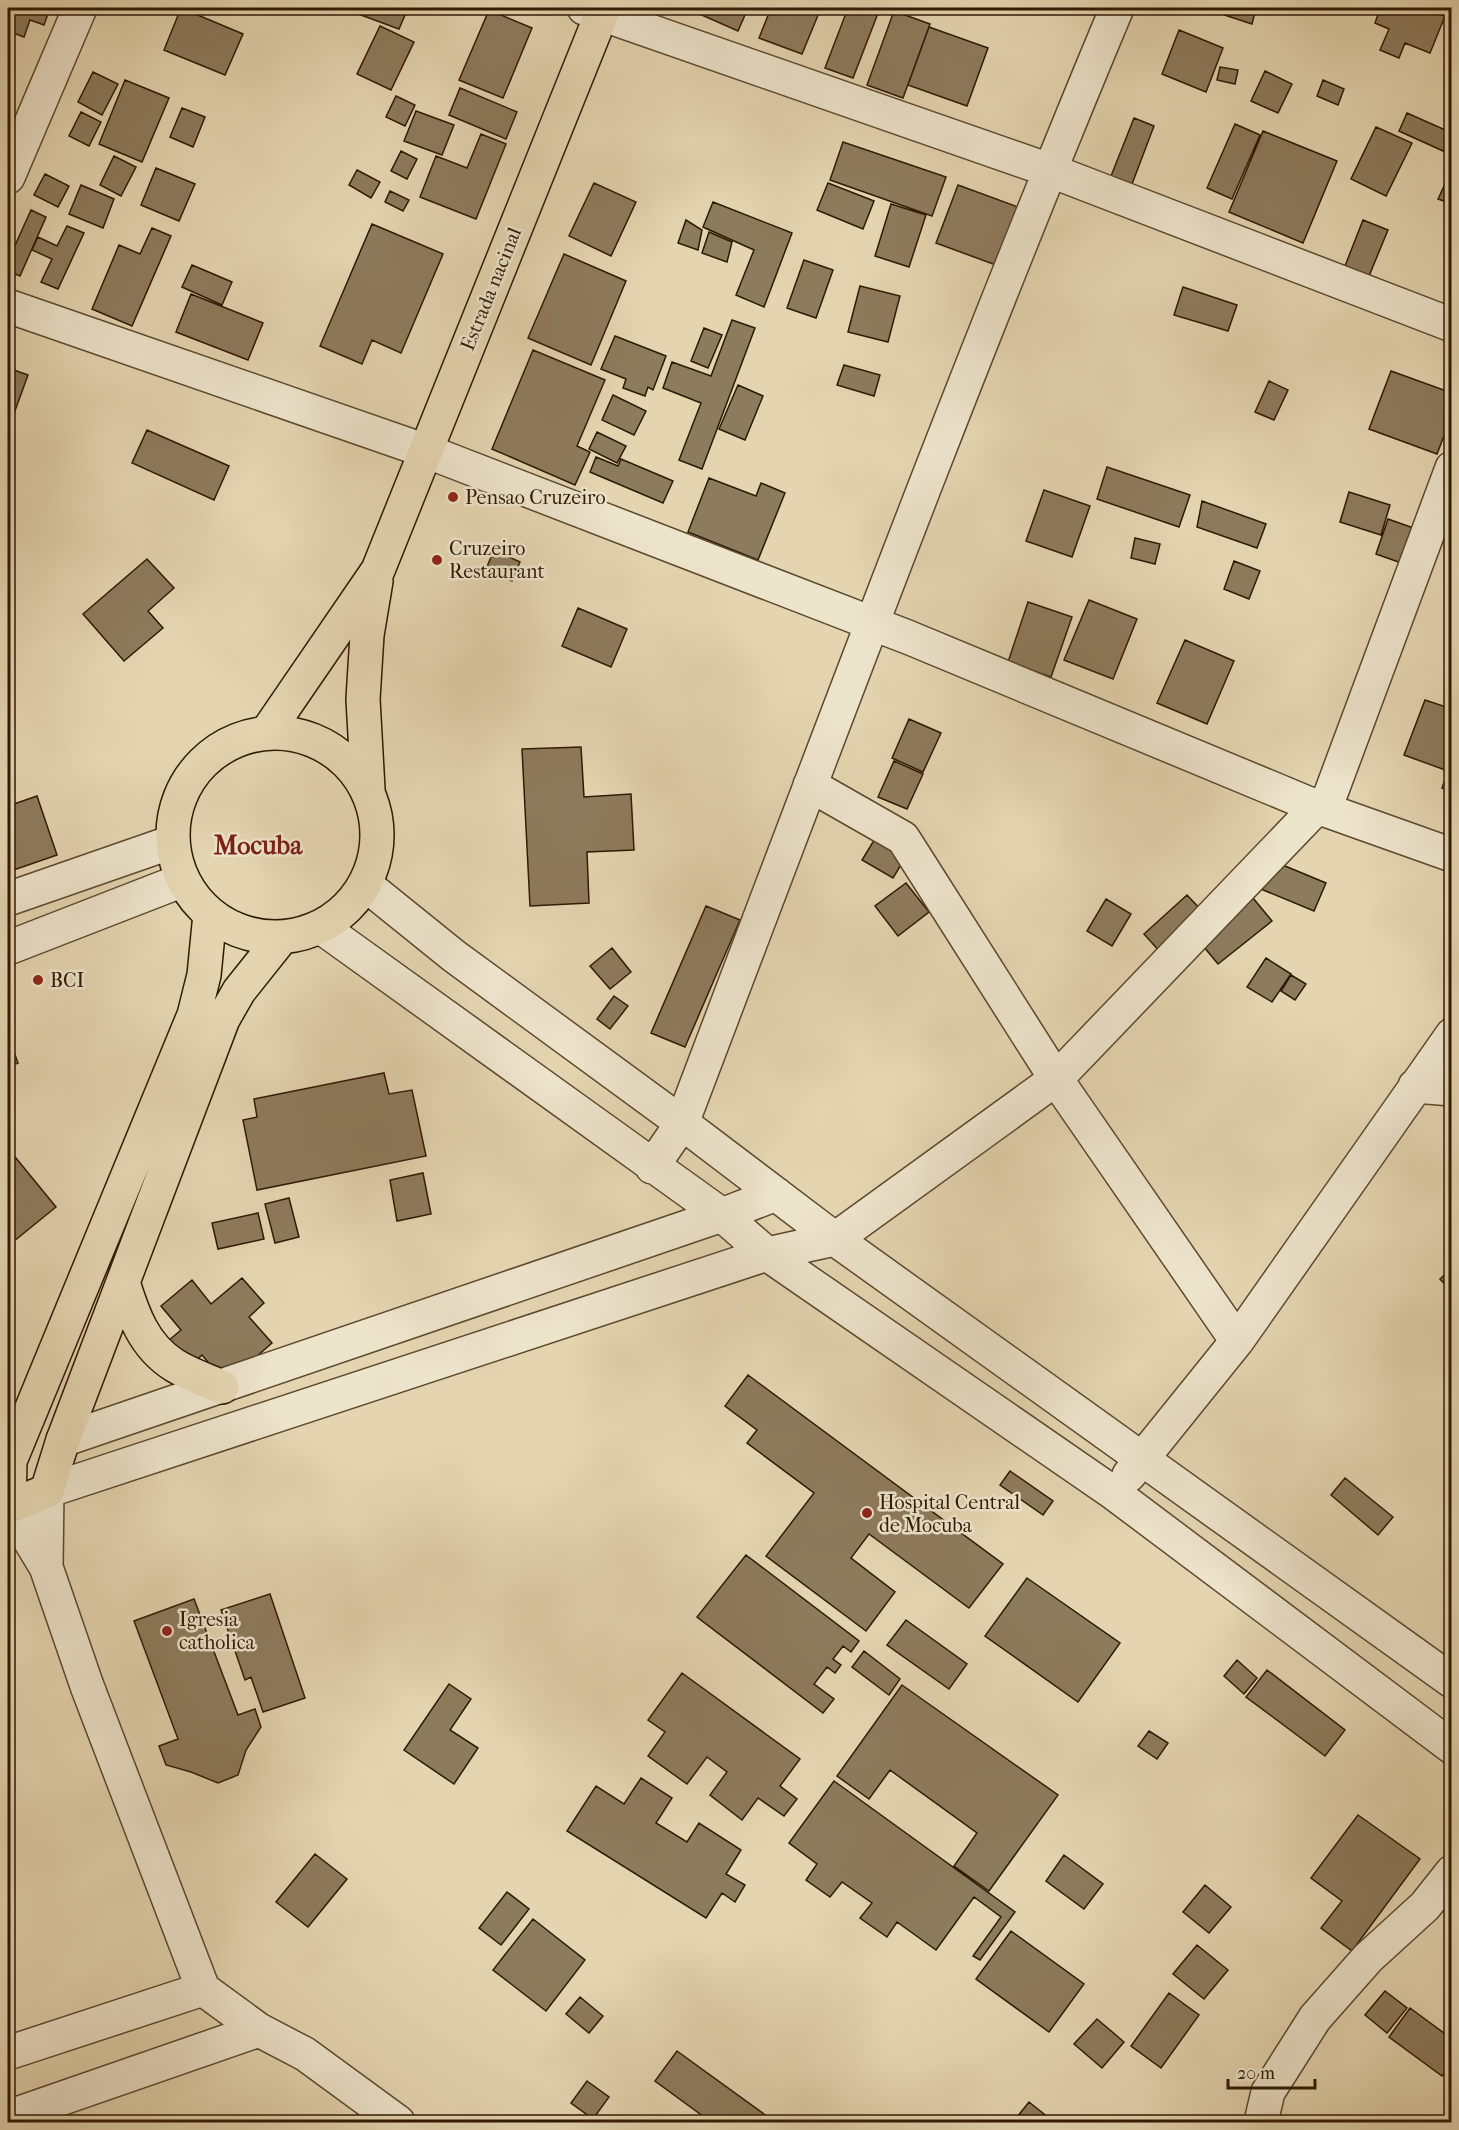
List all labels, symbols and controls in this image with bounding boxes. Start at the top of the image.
street label: Estrada nacinal [456,224,526,354]
place label: Pensao Cruzeiro [465,486,606,509]
marker: Pensao Cruzeiro [446,490,460,504]
place label: Cruzeiro Restaurant [449,537,545,583]
marker: Cruzeiro Restaurant [430,553,444,567]
district label: Mocuba [214,830,303,861]
place label: BCI [50,969,84,992]
marker: BCI [31,973,45,987]
place label: Hospital Central de Mocuba [879,1491,1021,1537]
marker: Hospital Central de Mocuba [860,1506,874,1520]
place label: Igresia catholica [179,1608,255,1654]
marker: Igresia catholica [160,1624,174,1638]
scale bar [1228,2052,1315,2090]
text: 20 m [1237,2063,1275,2084]

